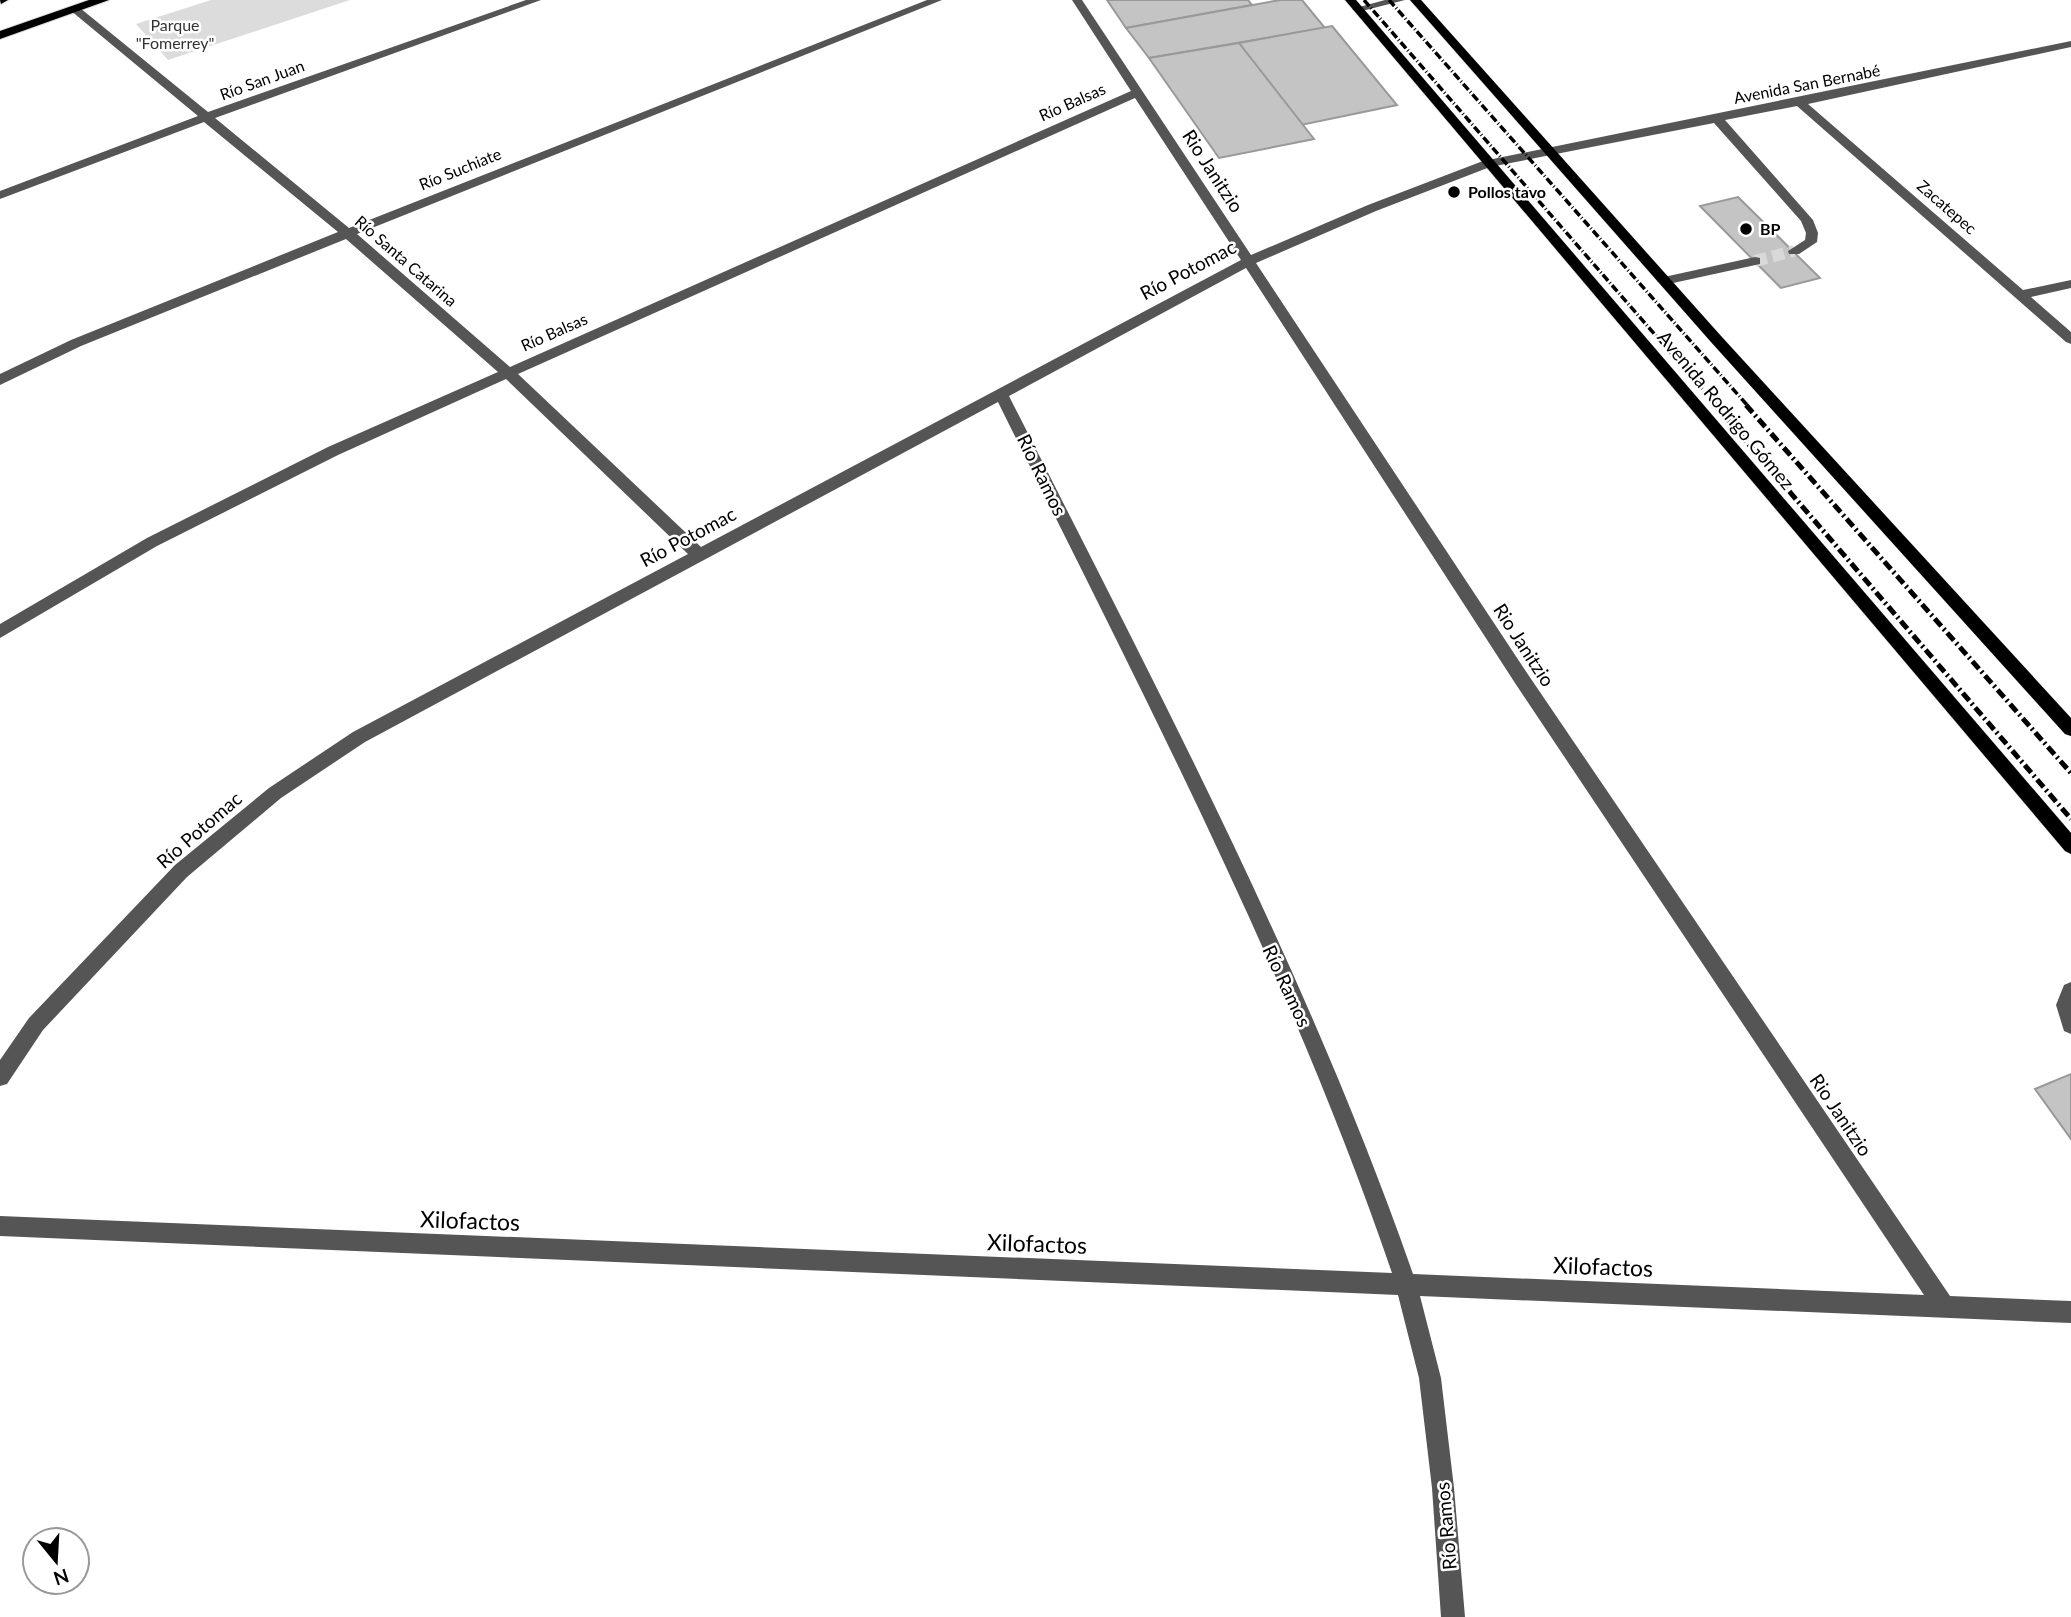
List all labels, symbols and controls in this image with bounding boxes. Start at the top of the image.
park label: Parque "Fomerrey" [136,15,214,52]
street label: Río San Juan [217,55,307,104]
street label: Avenida San Bernabé [1732,60,1882,107]
street label: Río Balsas [1036,78,1108,125]
street label: Rio Janitzio [1178,125,1249,217]
street label: Río Suchiate [416,143,504,194]
street label: Zacatepec [1914,176,1981,238]
place label: Pollos tavo [1468,182,1546,201]
marker: Pollos tavo [1446,184,1462,200]
street label: Río Santa Catarina [351,211,461,310]
place label: BP [1760,219,1781,238]
marker: BP [1738,221,1754,237]
street label: Río Potomac [1136,235,1240,304]
street label: Río Balsas [518,308,590,355]
street label: Avenida Rodrigo Gómez [1653,326,1800,494]
street label: Río Ramos [1013,430,1072,519]
street label: Río Potomac [636,502,740,571]
street label: Rio Janitzio [1489,599,1560,691]
street label: Río Potomac [151,786,246,873]
street label: Río Ramos [1258,941,1316,1030]
street label: Rio Janitzio [1805,1069,1877,1160]
street label: Xilofactos [419,1204,521,1236]
street label: Xilofactos [986,1227,1088,1259]
street label: Xilofactos [1552,1250,1654,1282]
street label: Río Ramos [1430,1481,1461,1571]
north arrow [21,1526,91,1596]
text: N [51,1564,72,1591]

